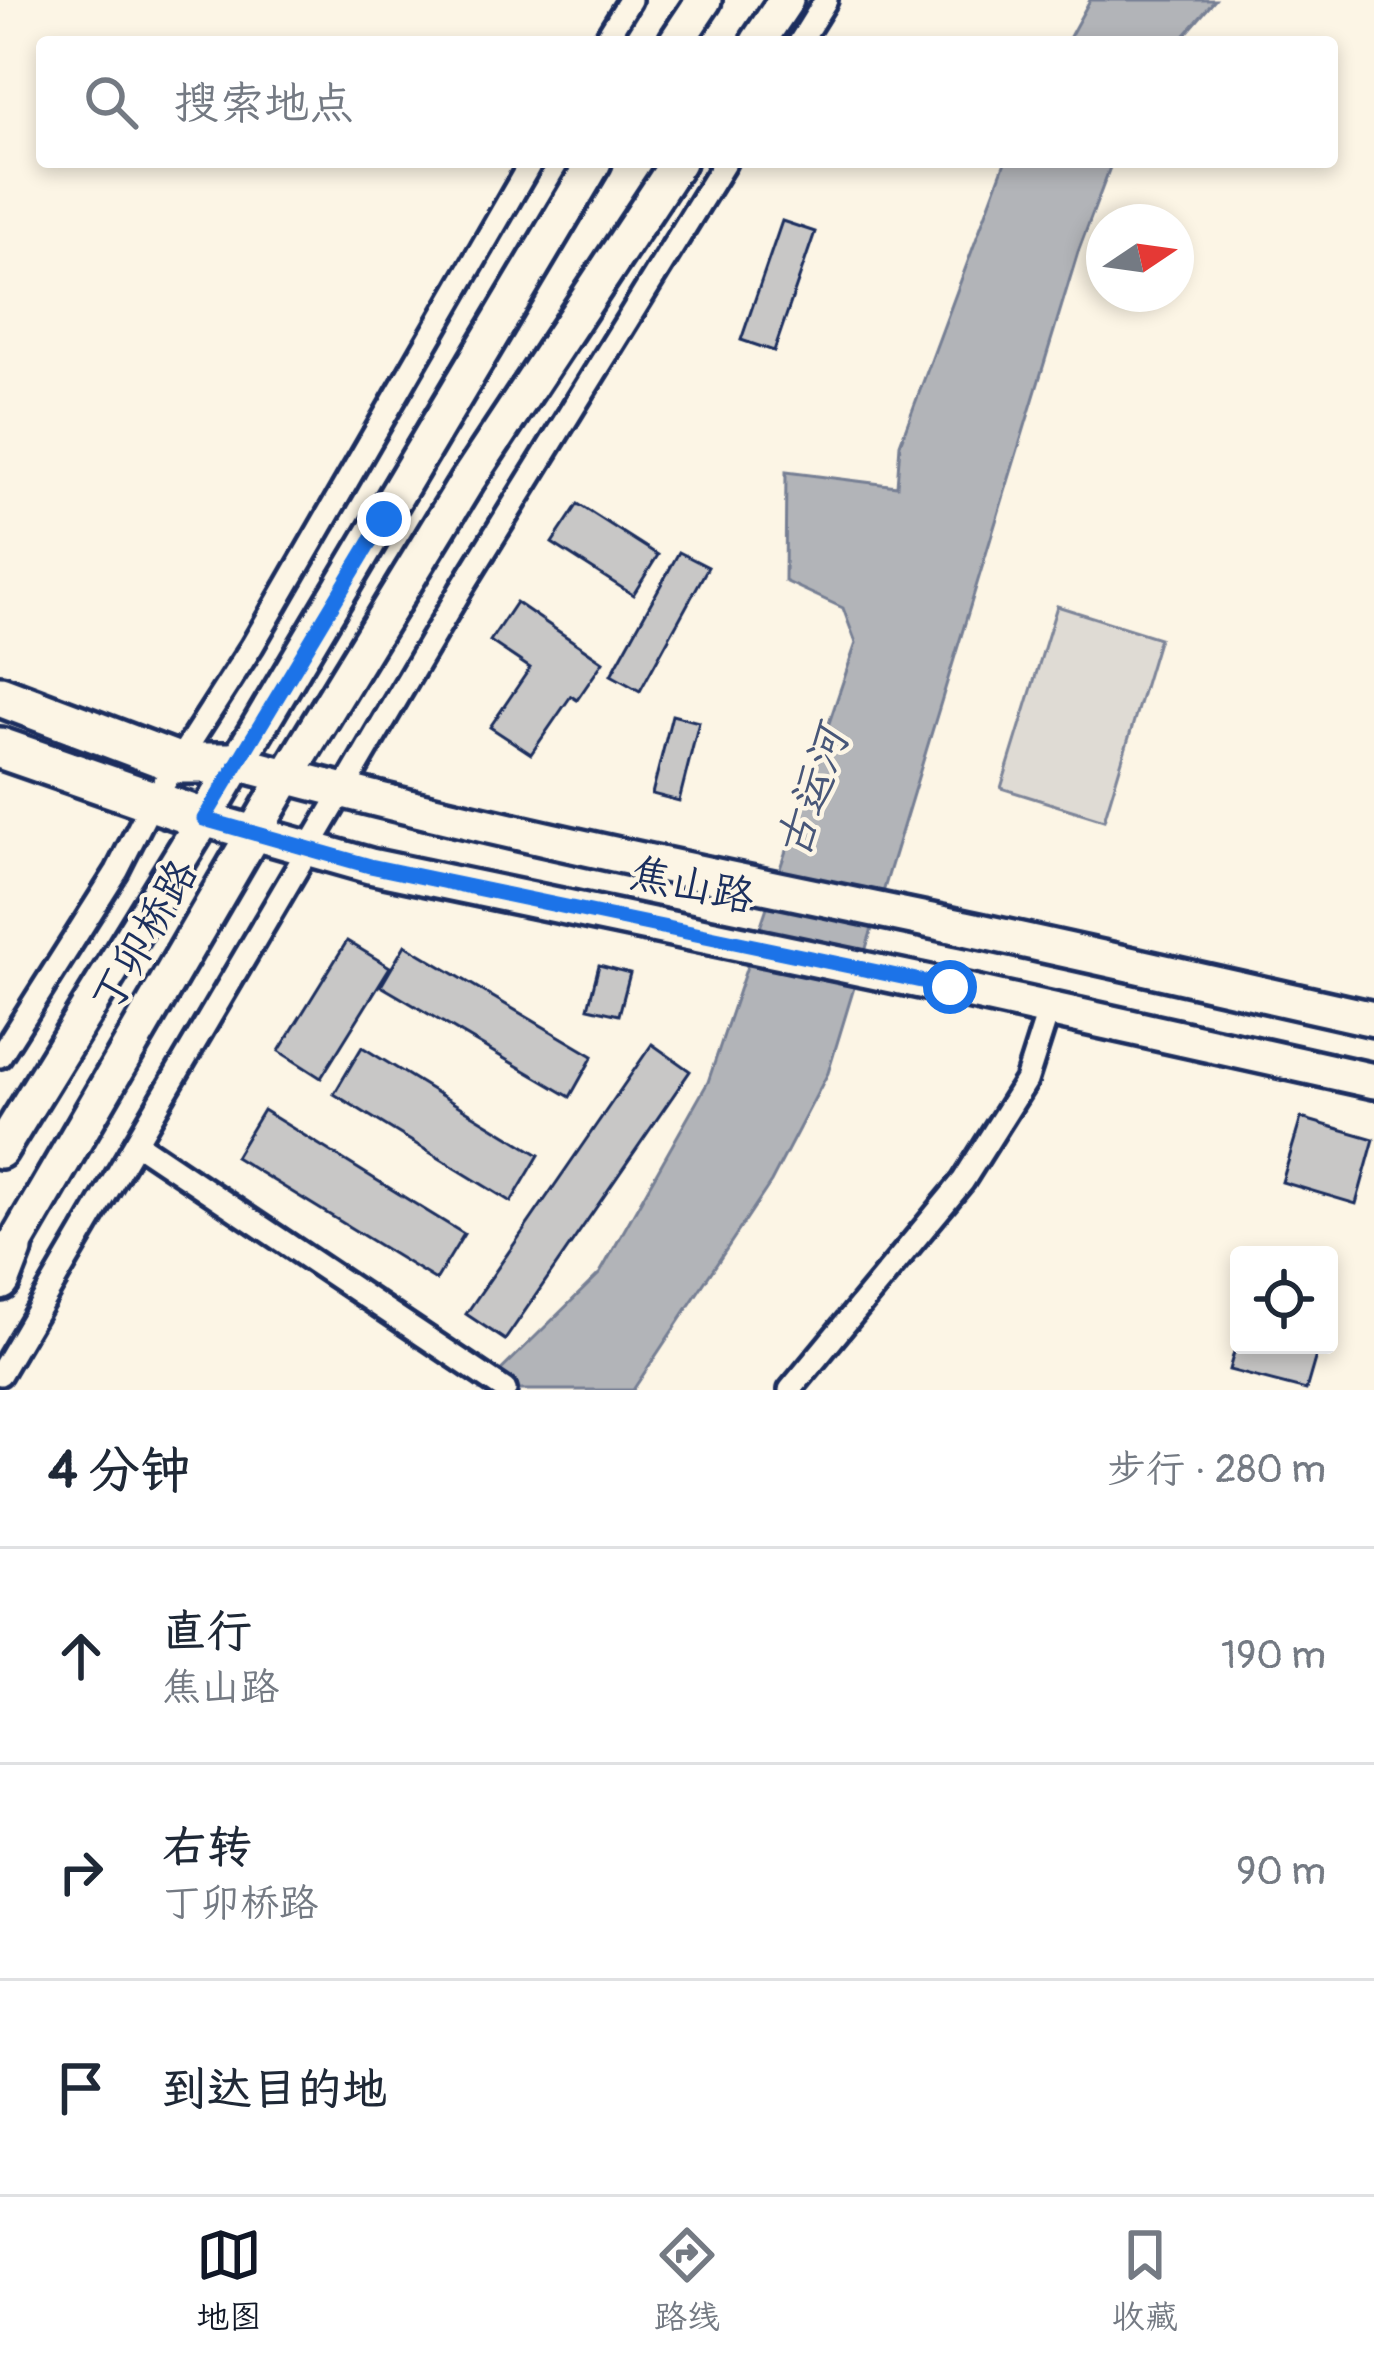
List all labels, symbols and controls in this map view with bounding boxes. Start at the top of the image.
search box [36,36,1338,168]
icon: search [78,69,144,135]
text: 搜索地点 [174,76,354,132]
north arrow [1086,204,1194,312]
route end [357,492,411,546]
water label: 古运河 [765,713,864,866]
street label: 焦山路 [625,847,759,925]
street label: 丁卯桥路 [80,850,210,1022]
route start [923,960,977,1014]
map controls [1230,1246,1338,1354]
button: locate [1230,1246,1338,1354]
text: 4 分钟 [48,1439,191,1503]
text: 步行 · 280 m [1107,1445,1326,1494]
text: 直行 [162,1604,252,1660]
icon: ahead [48,1623,114,1689]
text: 190 m [1221,1631,1326,1680]
text: 焦山路 [162,1663,279,1712]
text: 右转 [162,1820,252,1876]
icon: right [48,1839,114,1905]
text: 90 m [1236,1847,1326,1896]
text: 丁卯桥路 [162,1879,318,1928]
icon: arrive [48,2055,114,2121]
text: 到达目的地 [162,2062,387,2118]
tab: 地图 [196,2222,262,2338]
tab: 路线 [654,2222,720,2338]
tab: 收藏 [1112,2222,1178,2338]

